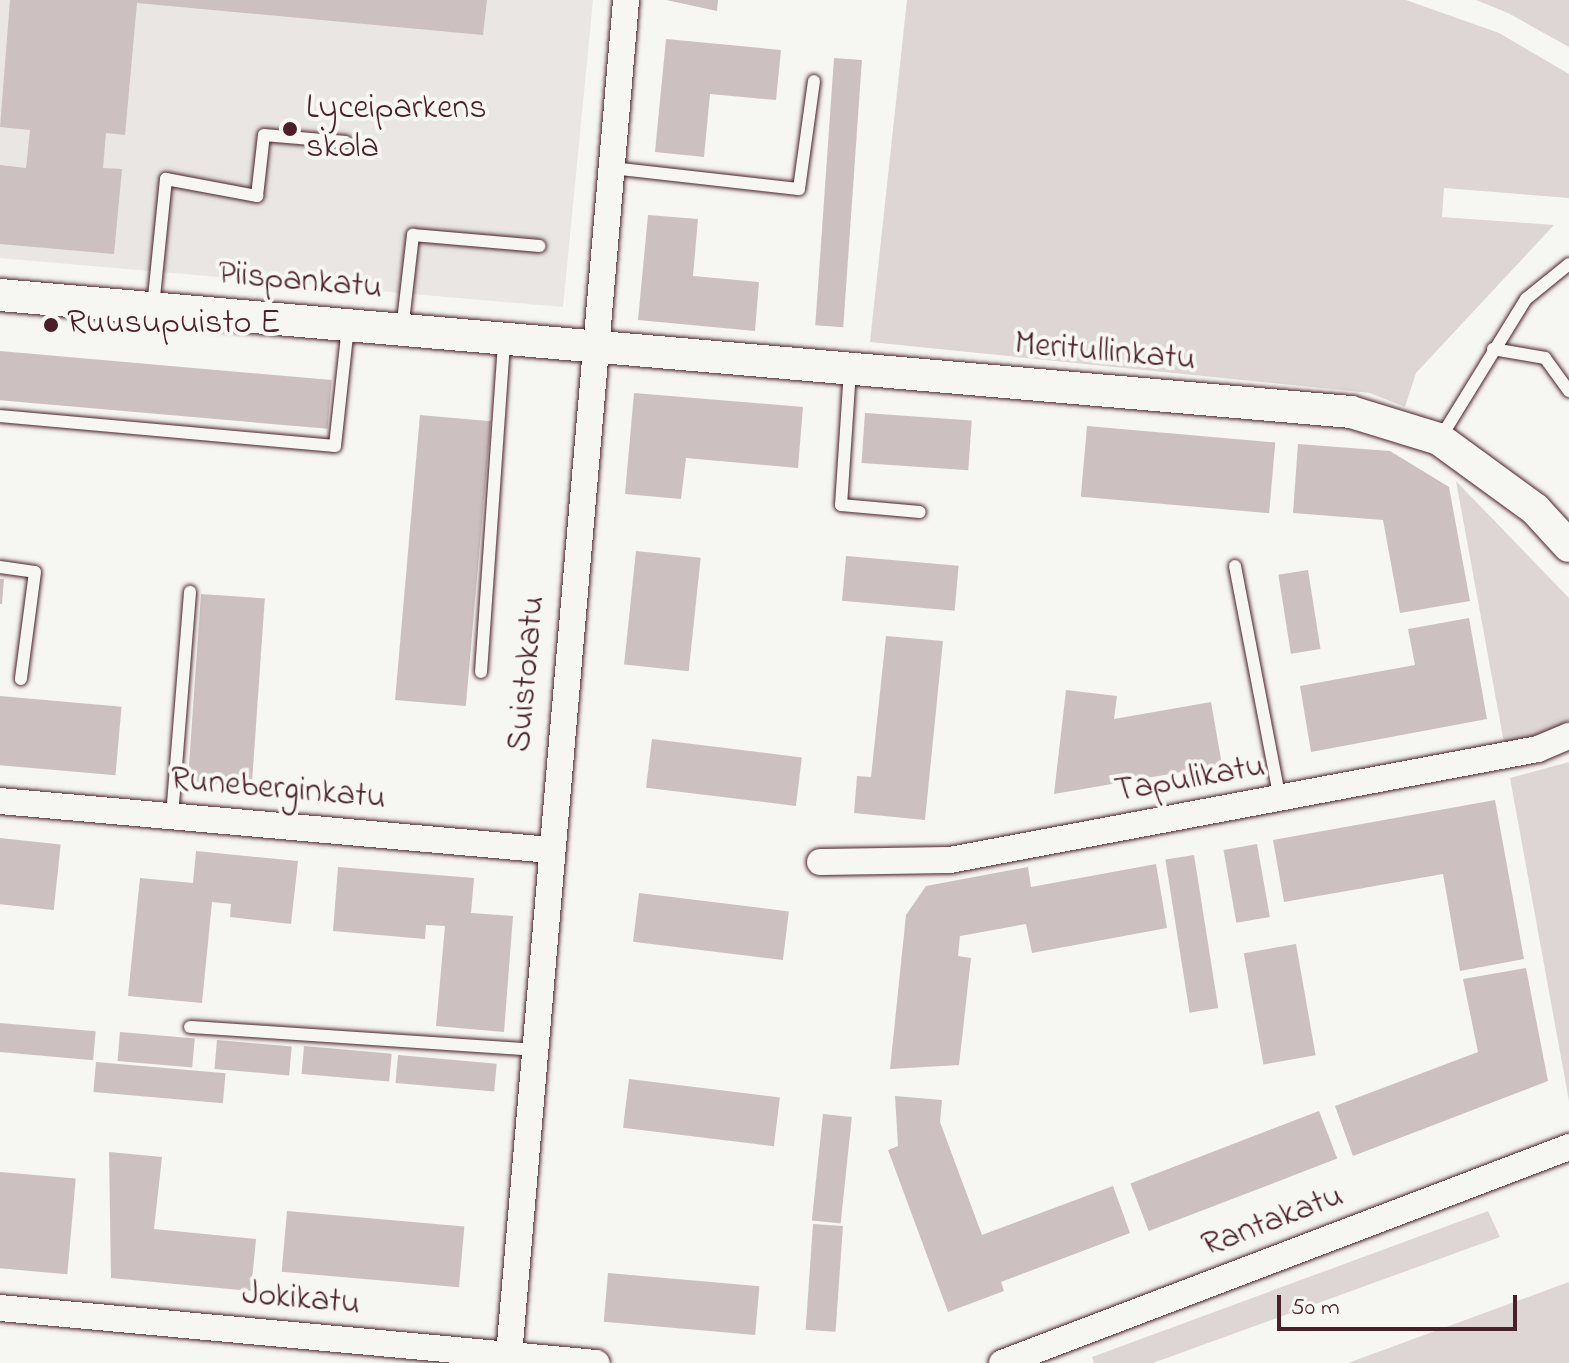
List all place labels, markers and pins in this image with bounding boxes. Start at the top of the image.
place label: Lyceiparkens skola [306,89,487,168]
marker: Lyceiparkens skola [281,120,299,138]
place label: Ruusupuisto E [67,305,281,345]
marker: Ruusupuisto E [42,316,60,334]

